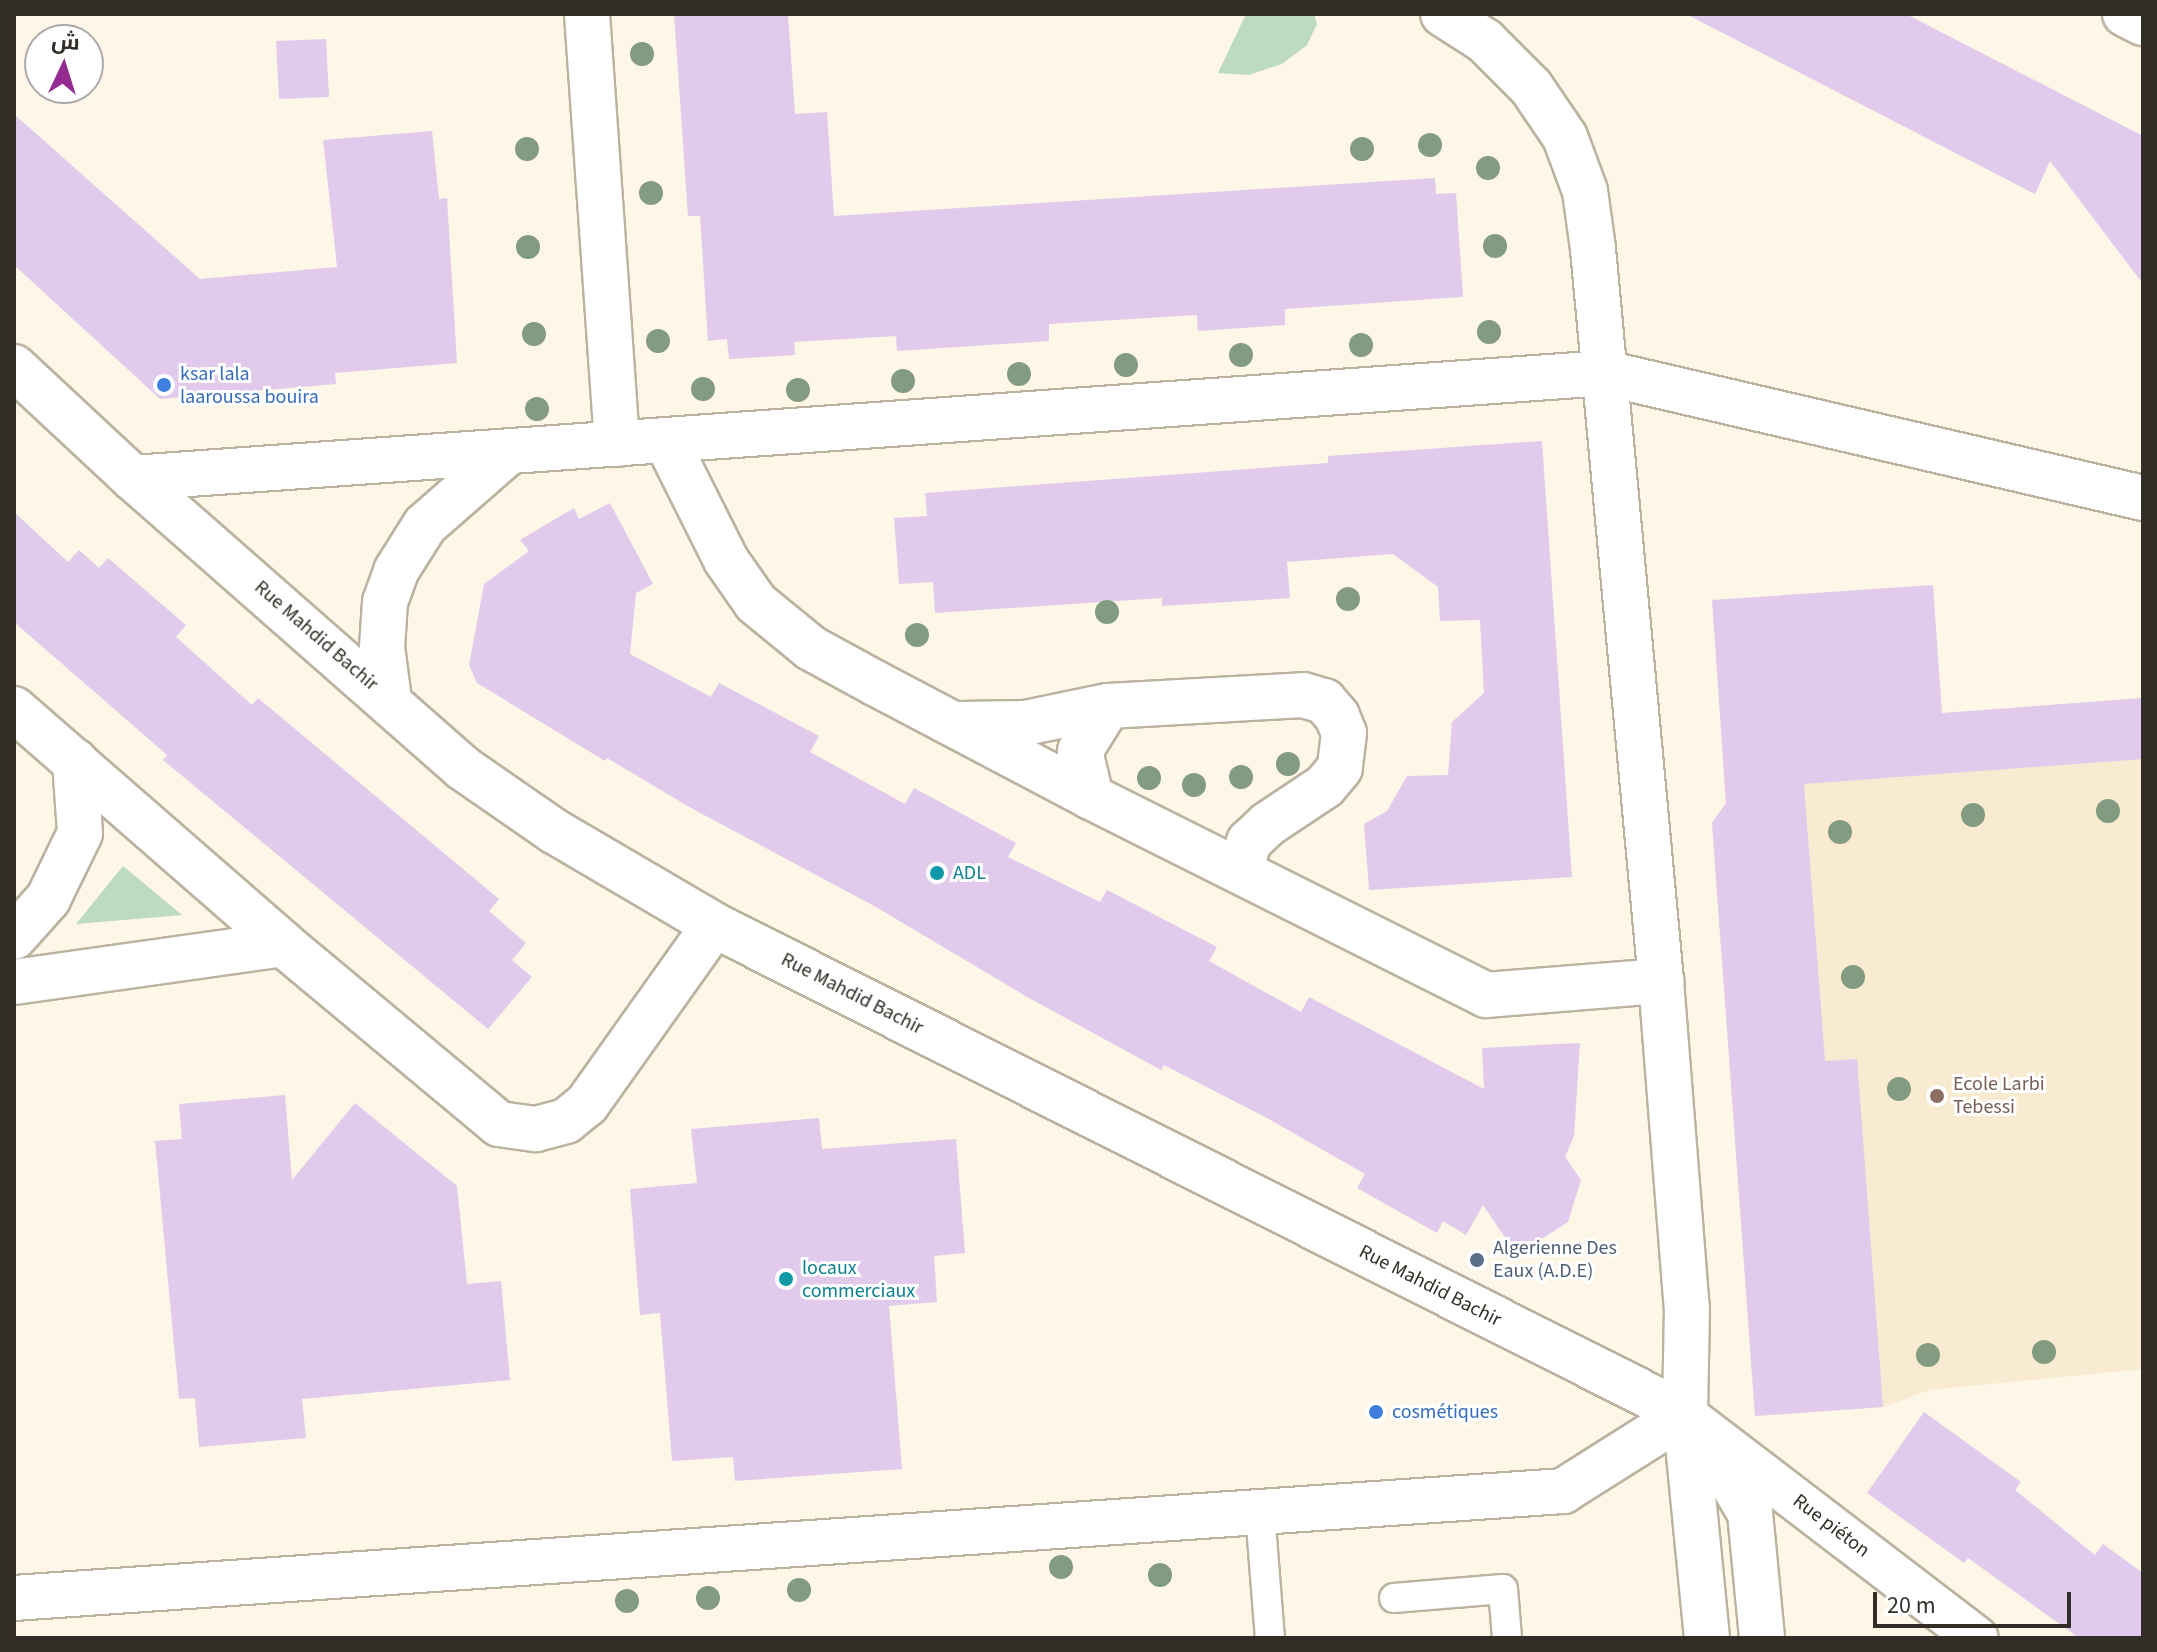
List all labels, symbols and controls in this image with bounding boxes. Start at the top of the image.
north arrow [24,24,104,104]
text: ش [50,25,81,59]
place label: ksar lala laaroussa bouira [180,362,319,409]
marker: ksar lala laaroussa bouira [155,376,173,394]
street label: Rue Mahdid Bachir [249,576,383,696]
place label: ADL [953,861,986,885]
marker: ADL [928,864,946,882]
street label: Rue Mahdid Bachir [777,948,927,1040]
place label: Ecole Larbi Tebessi [1953,1072,2045,1119]
marker: Ecole Larbi Tebessi [1928,1087,1946,1105]
place label: Algerienne Des Eaux (A.D.E) [1493,1236,1617,1283]
street label: Rue Mahdid Bachir [1355,1240,1505,1332]
marker: Algerienne Des Eaux (A.D.E) [1468,1251,1486,1269]
place label: locaux commerciaux [802,1256,915,1303]
marker: locaux commerciaux [777,1270,795,1288]
place label: cosmétiques [1392,1400,1498,1424]
marker: cosmétiques [1367,1403,1385,1421]
street label: Rue piéton [1788,1489,1874,1563]
scale bar [1877,1576,2075,1626]
text: 20 m [1887,1588,1936,1623]

